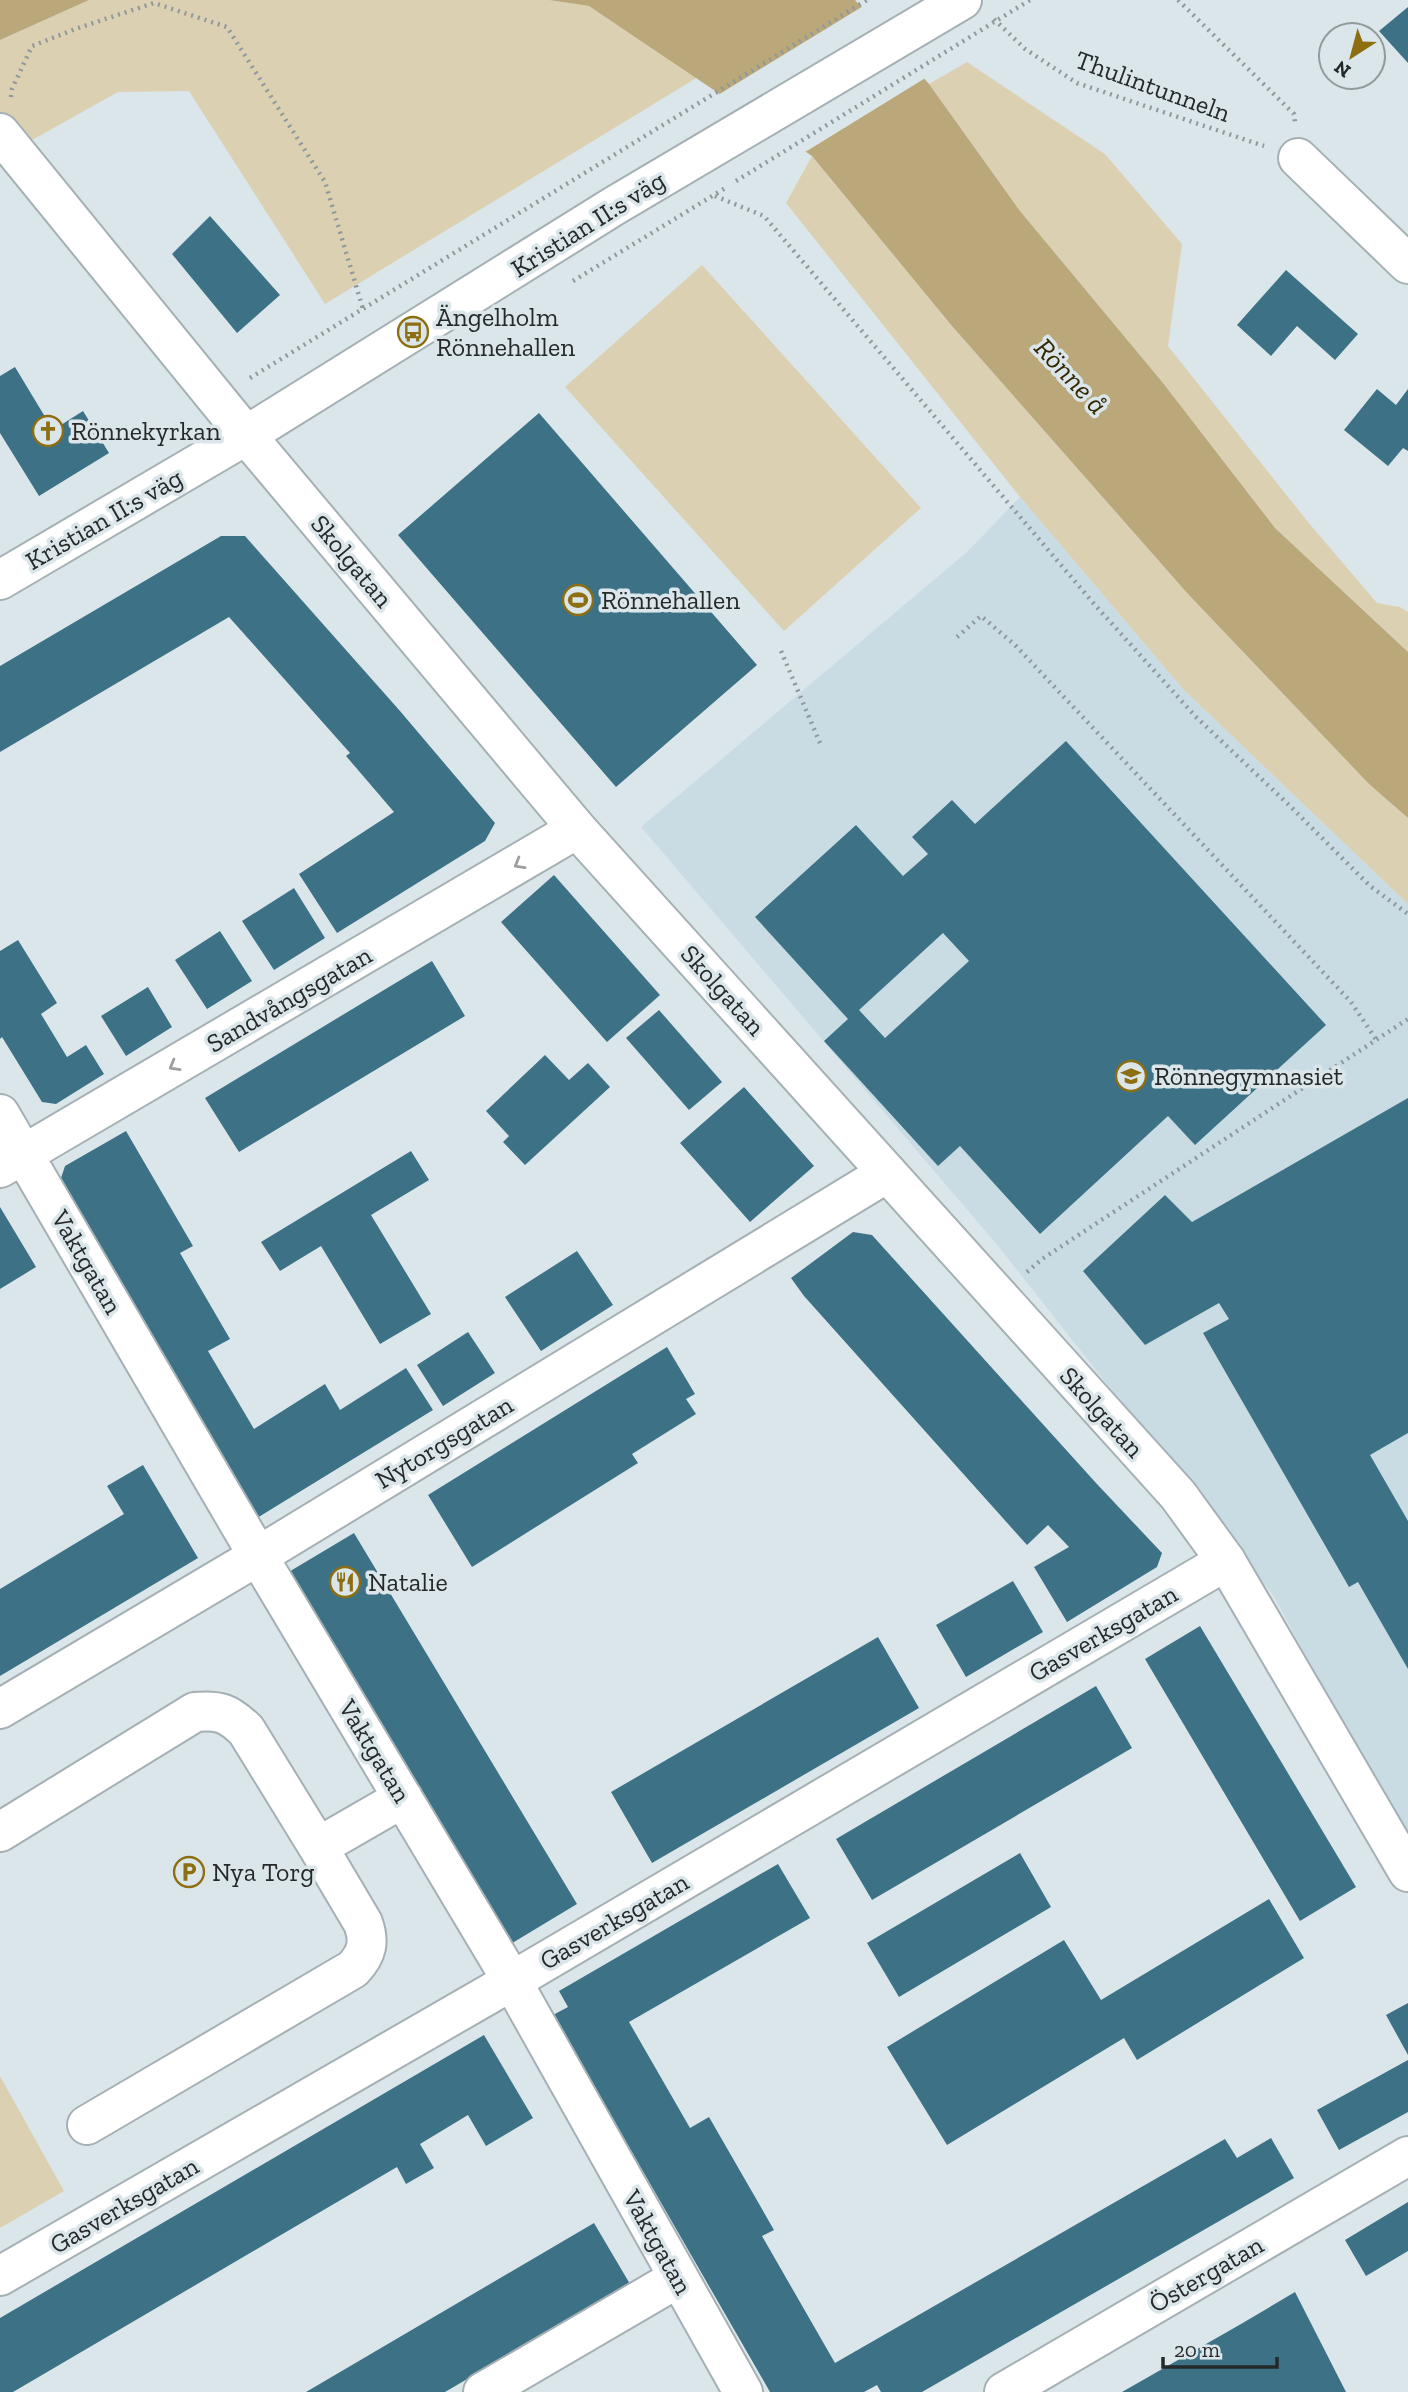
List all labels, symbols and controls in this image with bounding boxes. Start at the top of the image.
north arrow [1317,21,1387,91]
street label: Thulintunneln [1071,43,1235,129]
text: N [1330,56,1355,83]
street label: Kristian II:s väg [505,164,671,284]
place label: Ängelholm Rönnehallen [436,301,575,363]
bus stop icon: Ängelholm Rönnehallen [396,315,430,349]
water label: Rönne å [1028,331,1114,421]
church icon: Rönnekyrkan [31,414,65,448]
place label: Rönnekyrkan [71,415,221,447]
street label: Kristian II:s väg [20,461,188,577]
street label: Skolgatan [304,508,400,614]
sports icon: Rönnehallen [561,583,595,617]
place label: Rönnehallen [601,584,740,616]
one-way arrow [513,856,526,869]
street label: Skolgatan [674,938,772,1042]
street label: Sandvångsgatan [201,939,377,1059]
one-way arrow [169,1057,182,1070]
school or university icon: Rönnegymnasiet [1114,1059,1148,1093]
place label: Rönnegymnasiet [1154,1060,1343,1092]
street label: Vaktgatan [44,1203,130,1320]
street label: Skolgatan [1053,1360,1151,1464]
street label: Nytorgsgatan [369,1388,519,1496]
restaurant icon: Natalie [328,1565,362,1599]
place label: Natalie [368,1566,448,1598]
street label: Gasverksgatan [1023,1577,1183,1688]
street label: Vaktgatan [331,1693,418,1809]
parking icon: Nya Torg [172,1855,206,1889]
place label: Nya Torg [212,1856,315,1888]
street label: Gasverksgatan [534,1865,694,1976]
street label: Gasverksgatan [44,2149,204,2260]
street label: Vaktgatan [616,2183,700,2300]
street label: Östergatan [1143,2228,1269,2320]
scale bar [1163,2326,1277,2370]
text: 20 m [1174,2337,1220,2362]

